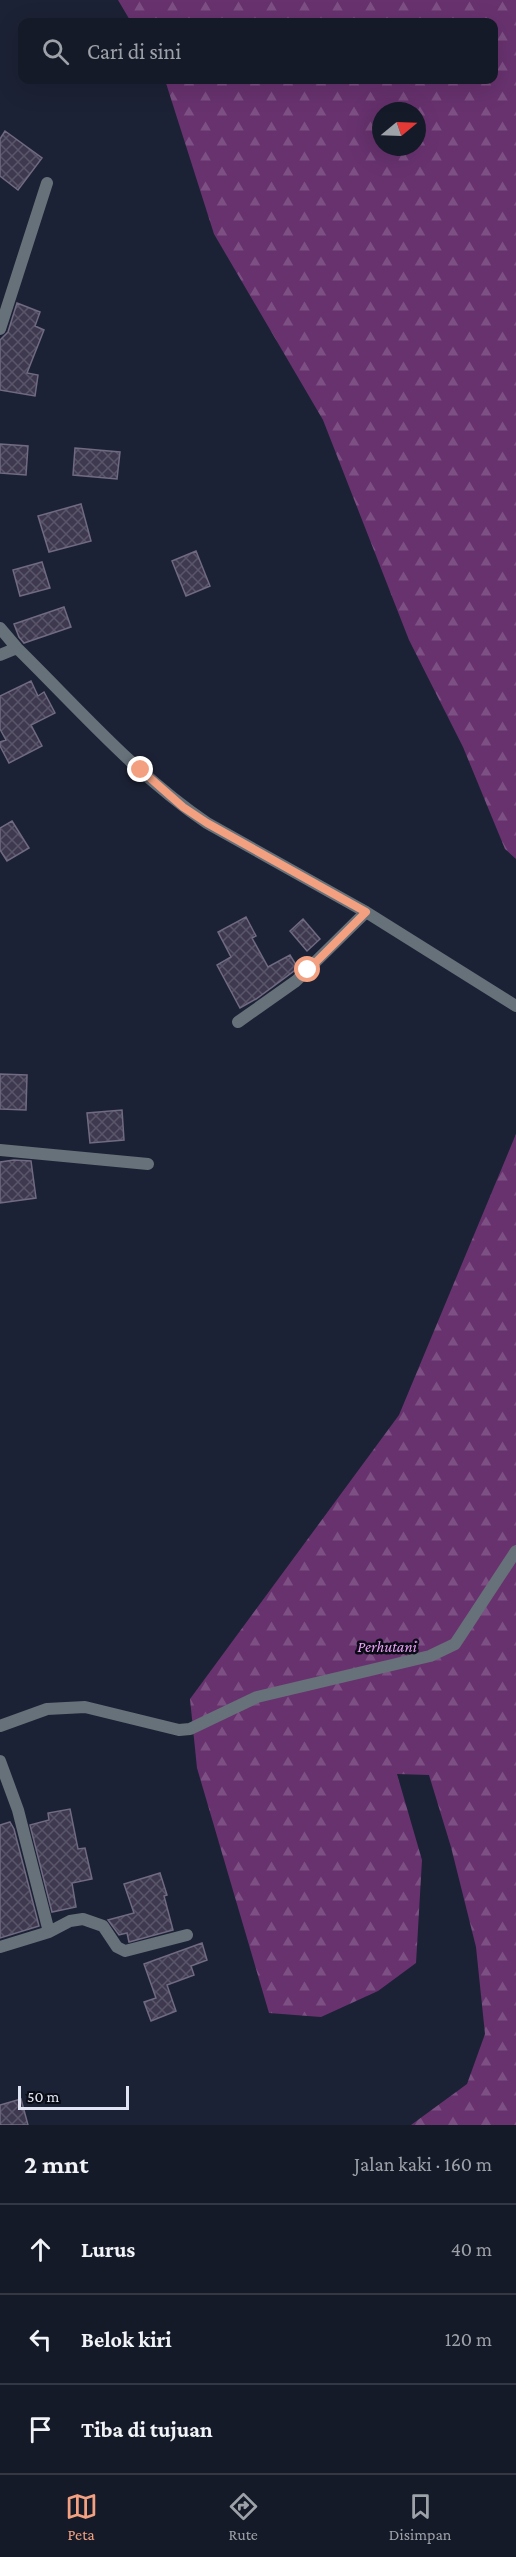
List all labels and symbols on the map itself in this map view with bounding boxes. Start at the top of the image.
north arrow [372,102,426,156]
route end [127,756,153,782]
route start [294,956,320,982]
park label: Perhutani [357,1638,417,1655]
scale bar [18,2083,129,2110]

